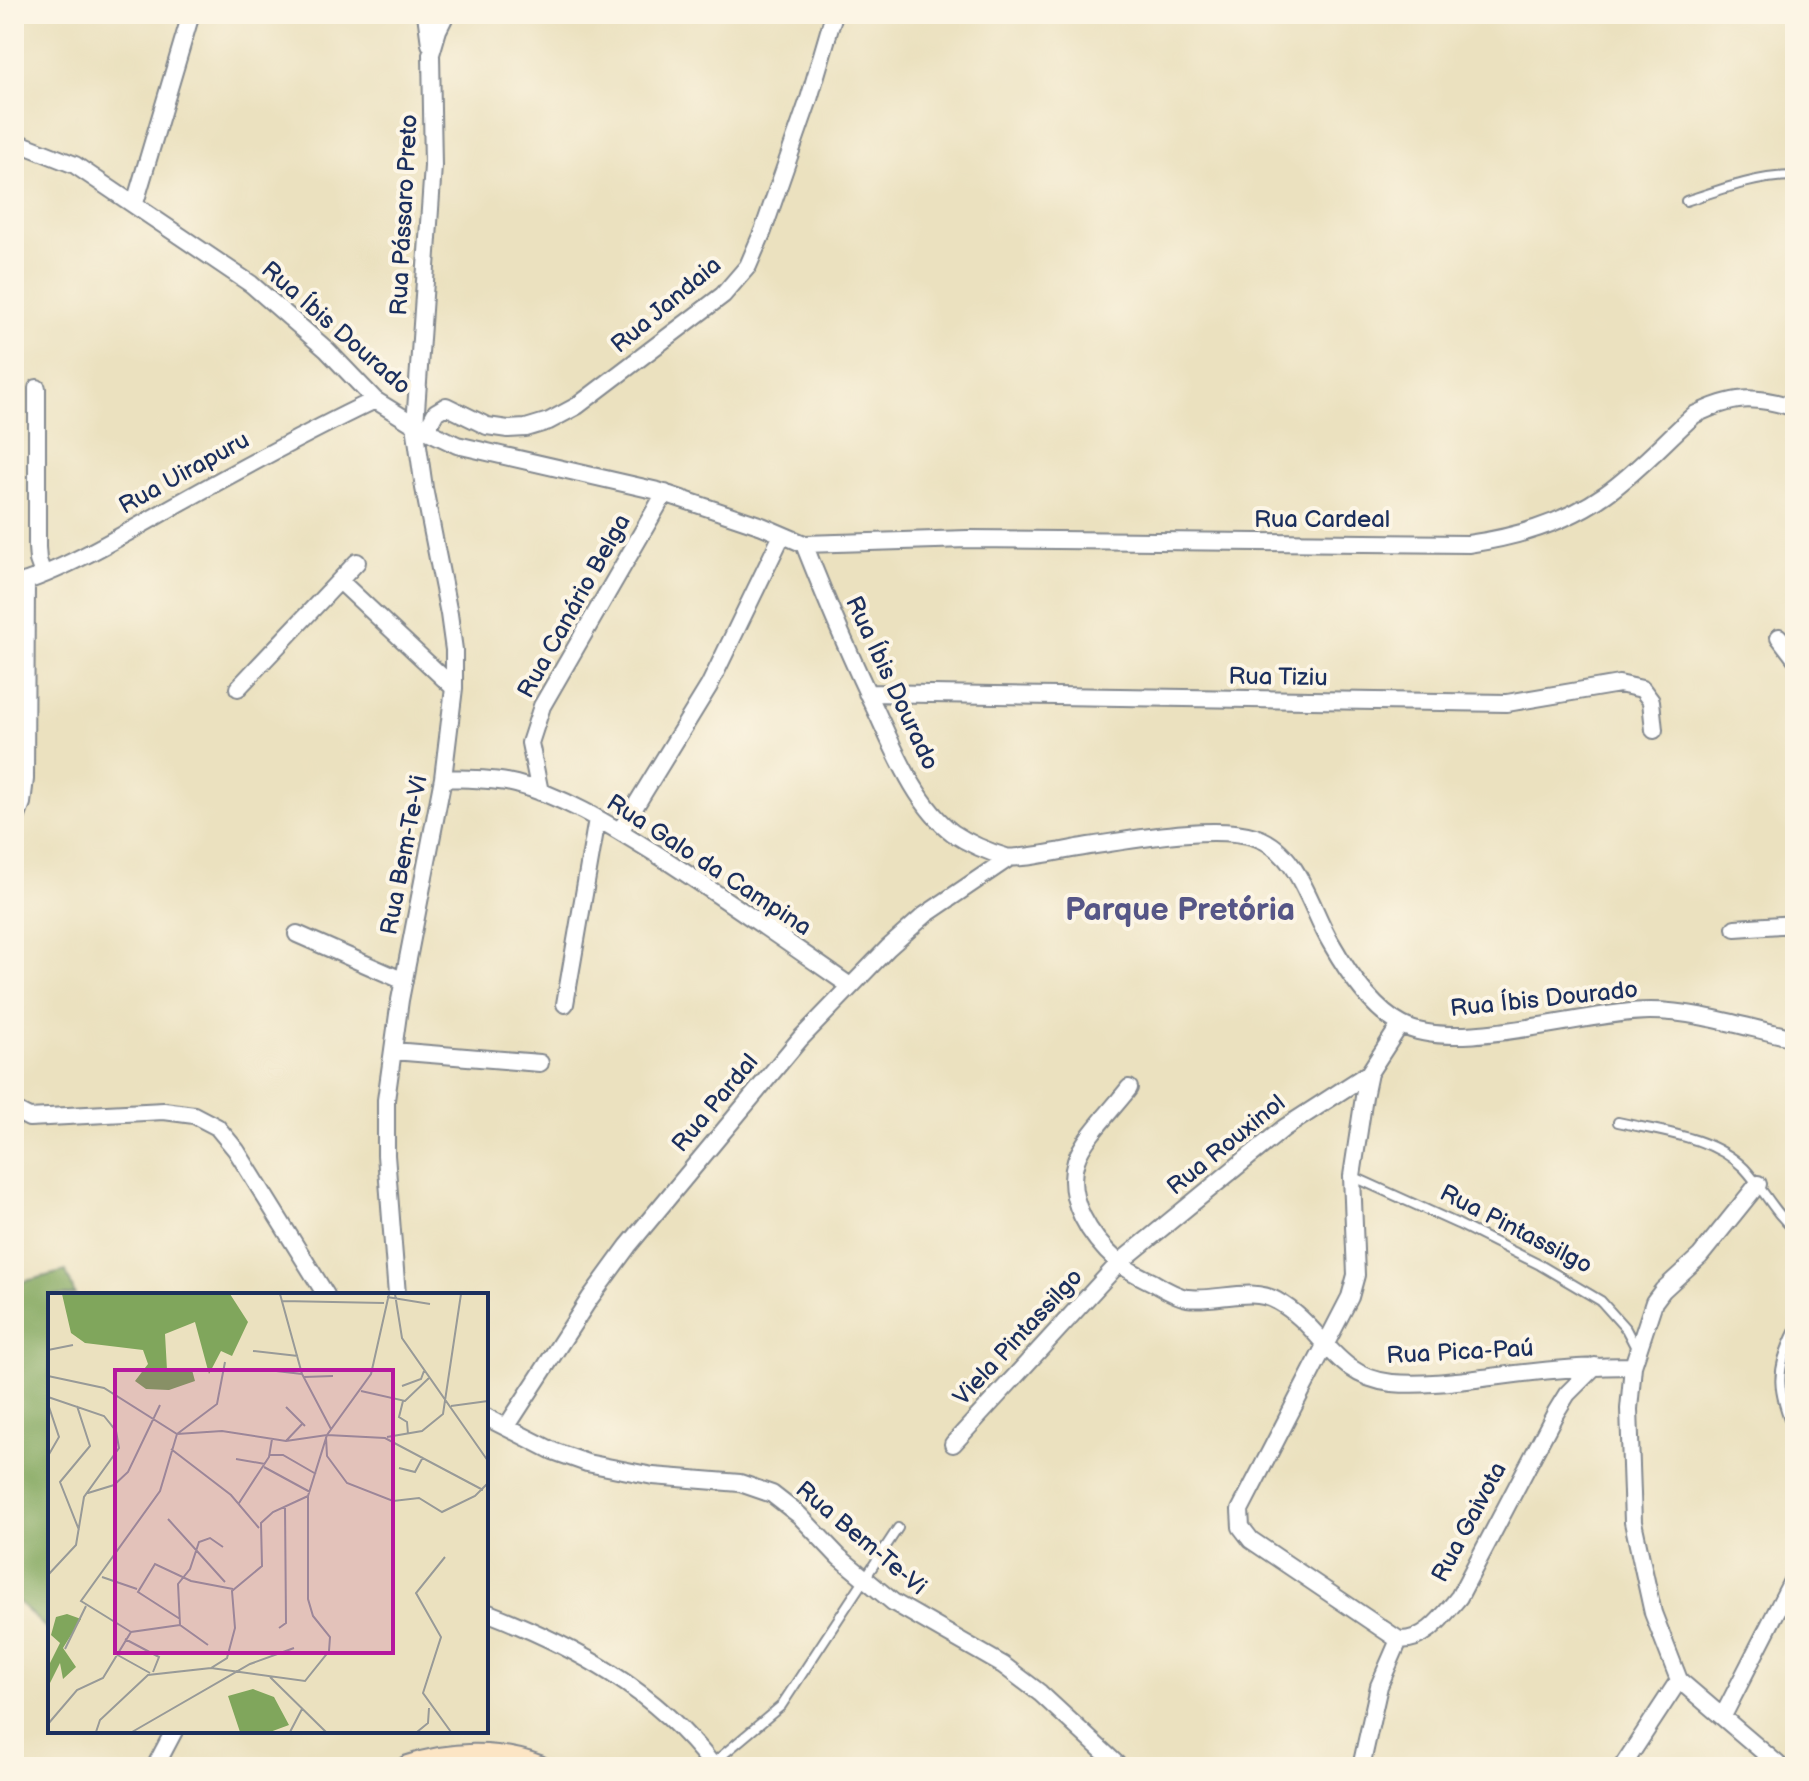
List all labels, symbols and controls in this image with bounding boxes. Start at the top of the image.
street label: Rua Pássaro Preto [384,114,424,316]
street label: Rua Jandaia [605,251,727,359]
street label: Rua Íbis Dourado [255,254,417,401]
street label: Rua Uirapuru [114,425,254,521]
street label: Rua Cardeal [1254,505,1390,534]
street label: Rua Canário Belga [511,509,637,703]
street label: Rua Íbis Dourado [839,591,946,775]
street label: Rua Tiziu [1228,662,1328,692]
street label: Rua Bem-Te-Vi [374,773,434,937]
street label: Rua Galo da Campina [601,788,817,942]
district label: Parque Pretória [1065,891,1295,930]
street label: Rua Íbis Dourado [1449,974,1639,1023]
street label: Rua Pardal [666,1048,764,1158]
street label: Rua Rouxinol [1161,1089,1291,1201]
street label: Rua Pintassilgo [1435,1178,1597,1280]
street label: Viela Pintassilgo [947,1263,1089,1411]
inset map [48,1293,488,1733]
street label: Rua Pica-Paú [1386,1334,1534,1370]
street label: Rua Gaivota [1425,1457,1513,1587]
street label: Rua Bem-Te-Vi [790,1475,932,1601]

